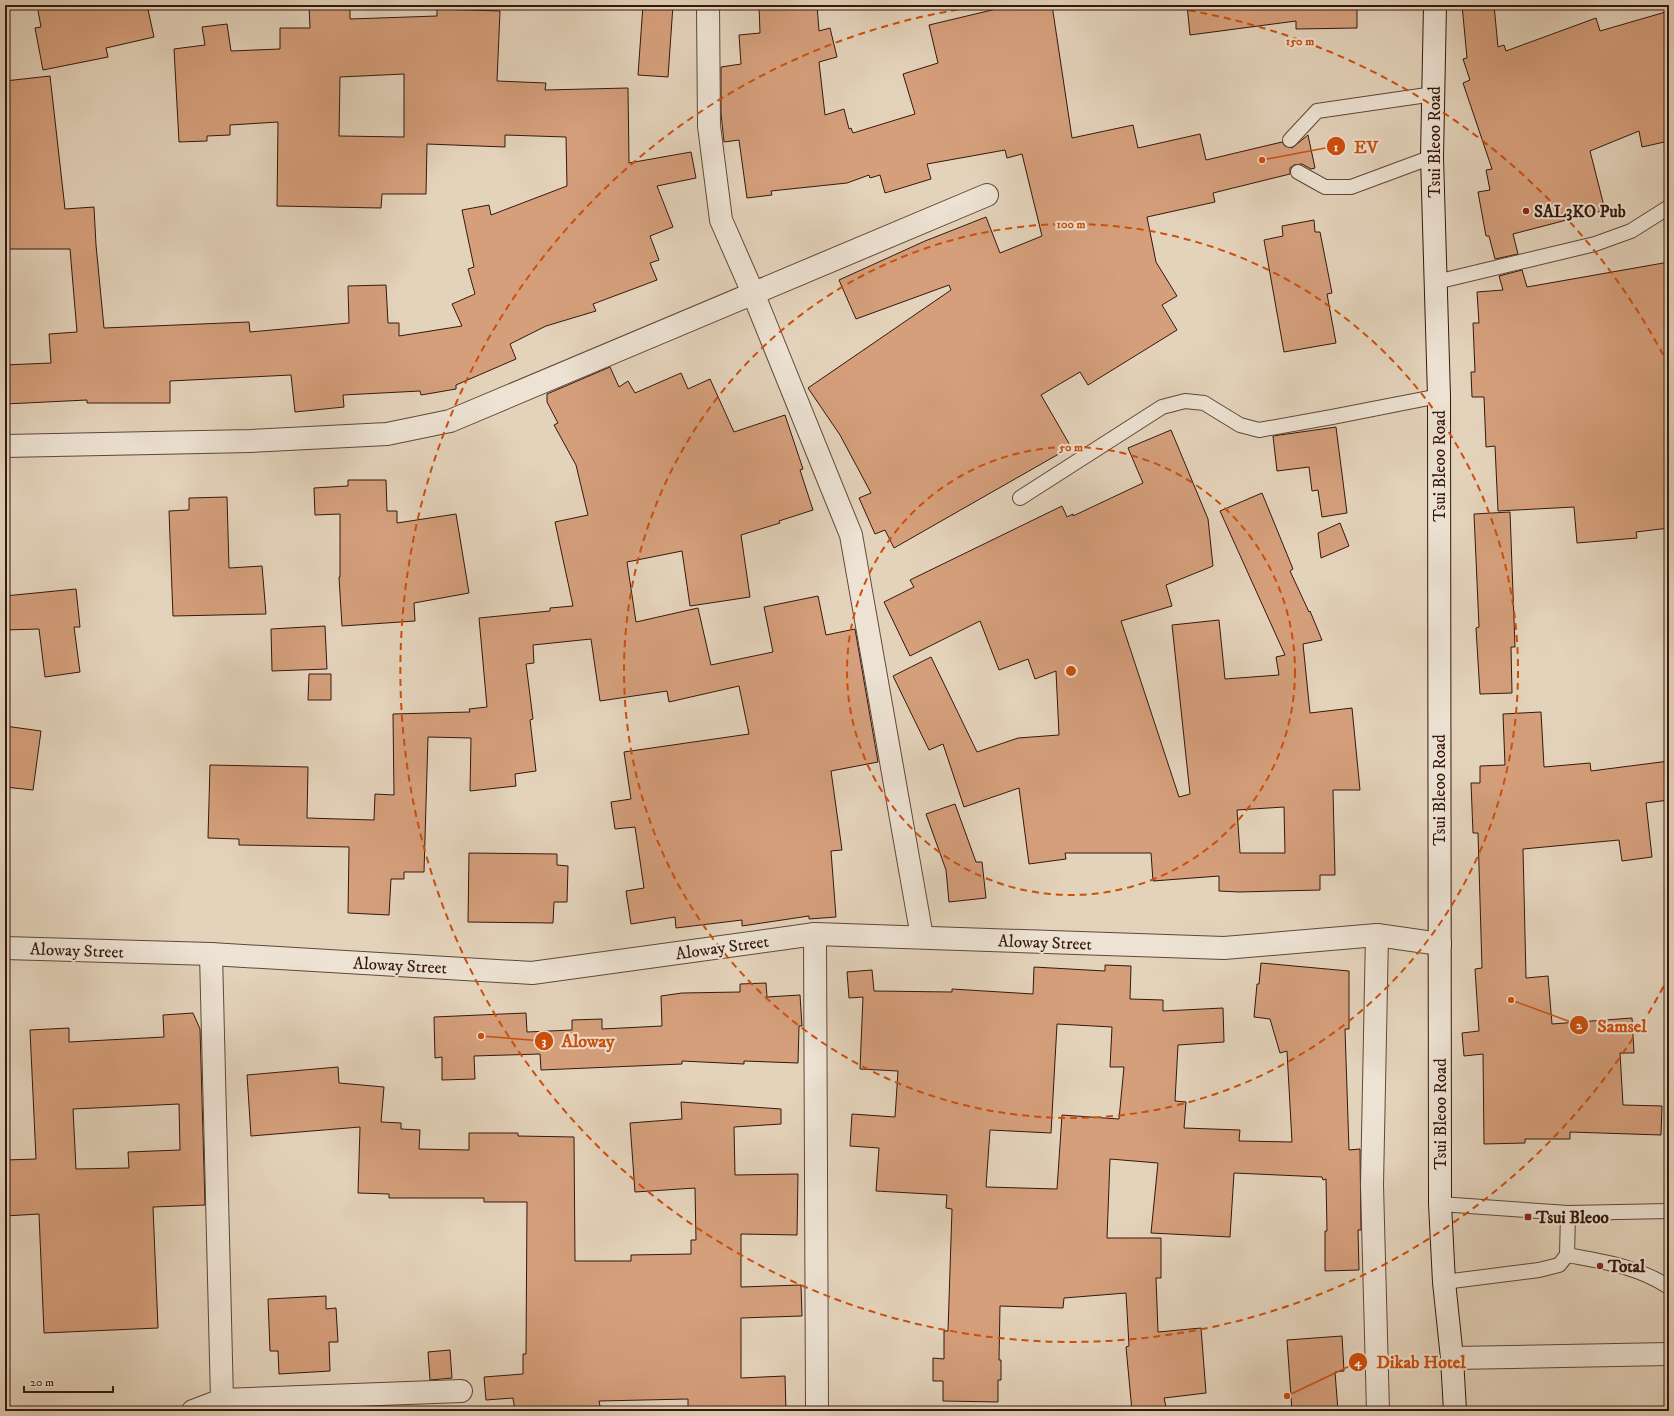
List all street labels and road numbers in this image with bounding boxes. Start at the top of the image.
street label: Tsui Bleoo Road [1424,86,1446,198]
street label: Tsui Bleoo Road [1429,410,1451,522]
street label: Tsui Bleoo Road [1429,734,1451,846]
street label: Aloway Street [674,930,771,965]
street label: Aloway Street [998,930,1093,956]
street label: Aloway Street [30,938,125,964]
street label: Aloway Street [352,953,448,979]
street label: Tsui Bleoo Road [1430,1058,1452,1170]

